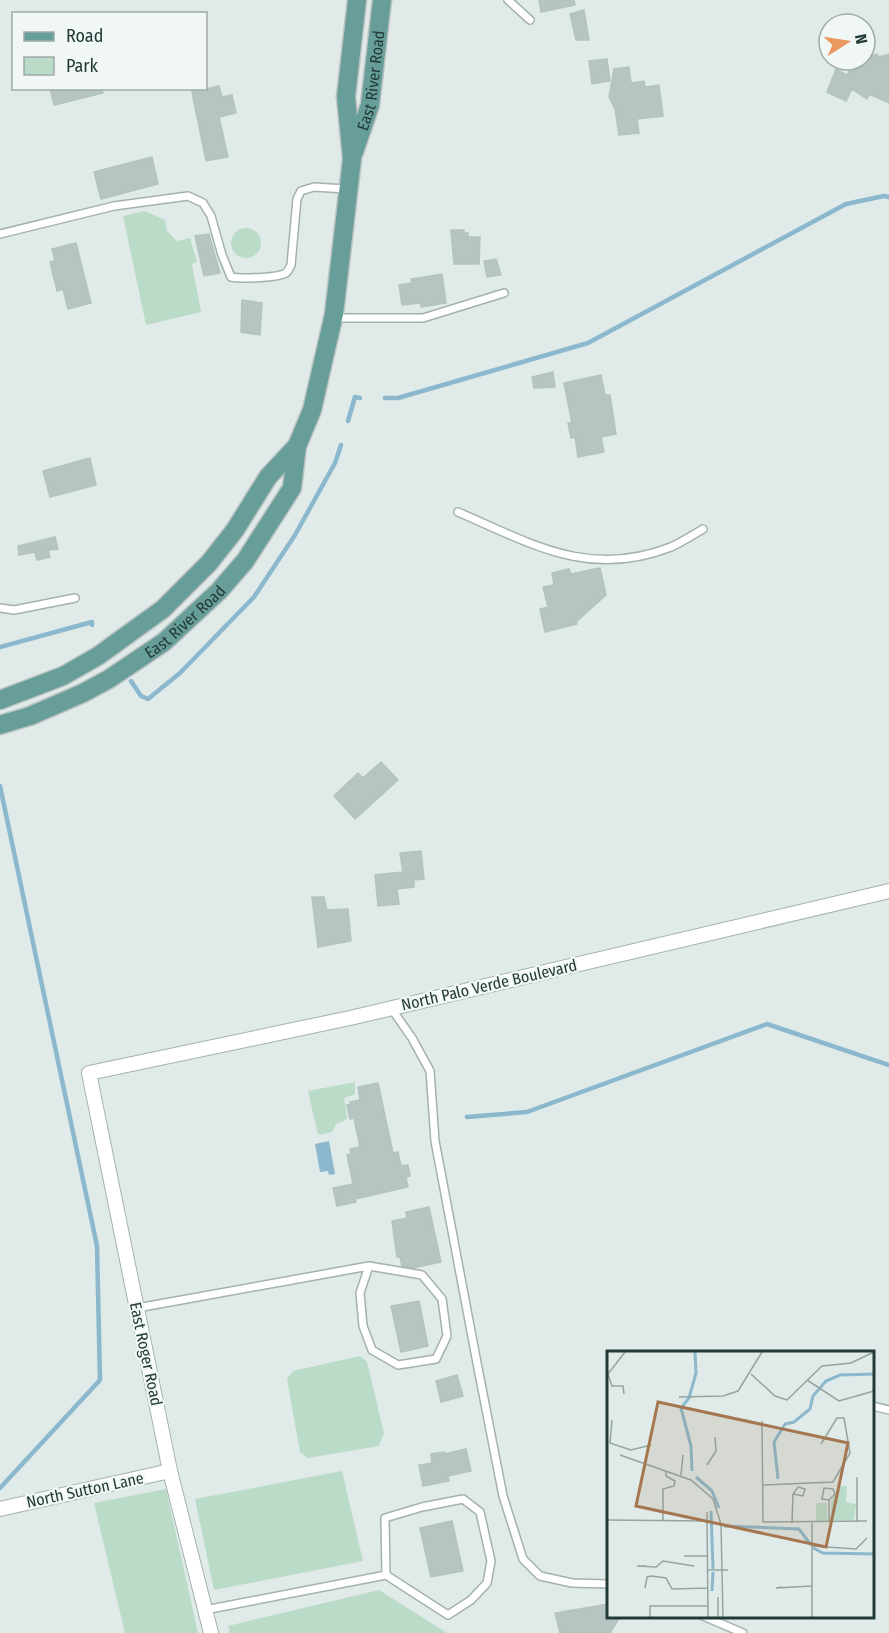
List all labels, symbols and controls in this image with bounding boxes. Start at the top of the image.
legend [12,12,207,90]
north arrow [817,12,877,72]
text: Road [66,25,103,47]
street label: East River Road [353,29,388,133]
text: N [851,32,871,46]
text: Park [66,55,99,77]
street label: East River Road [141,581,229,662]
street label: North Palo Verde Boulevard [399,956,579,1014]
street label: East Roger Road [126,1300,166,1408]
inset map [607,1351,874,1618]
street label: North Sutton Lane [25,1468,145,1512]

